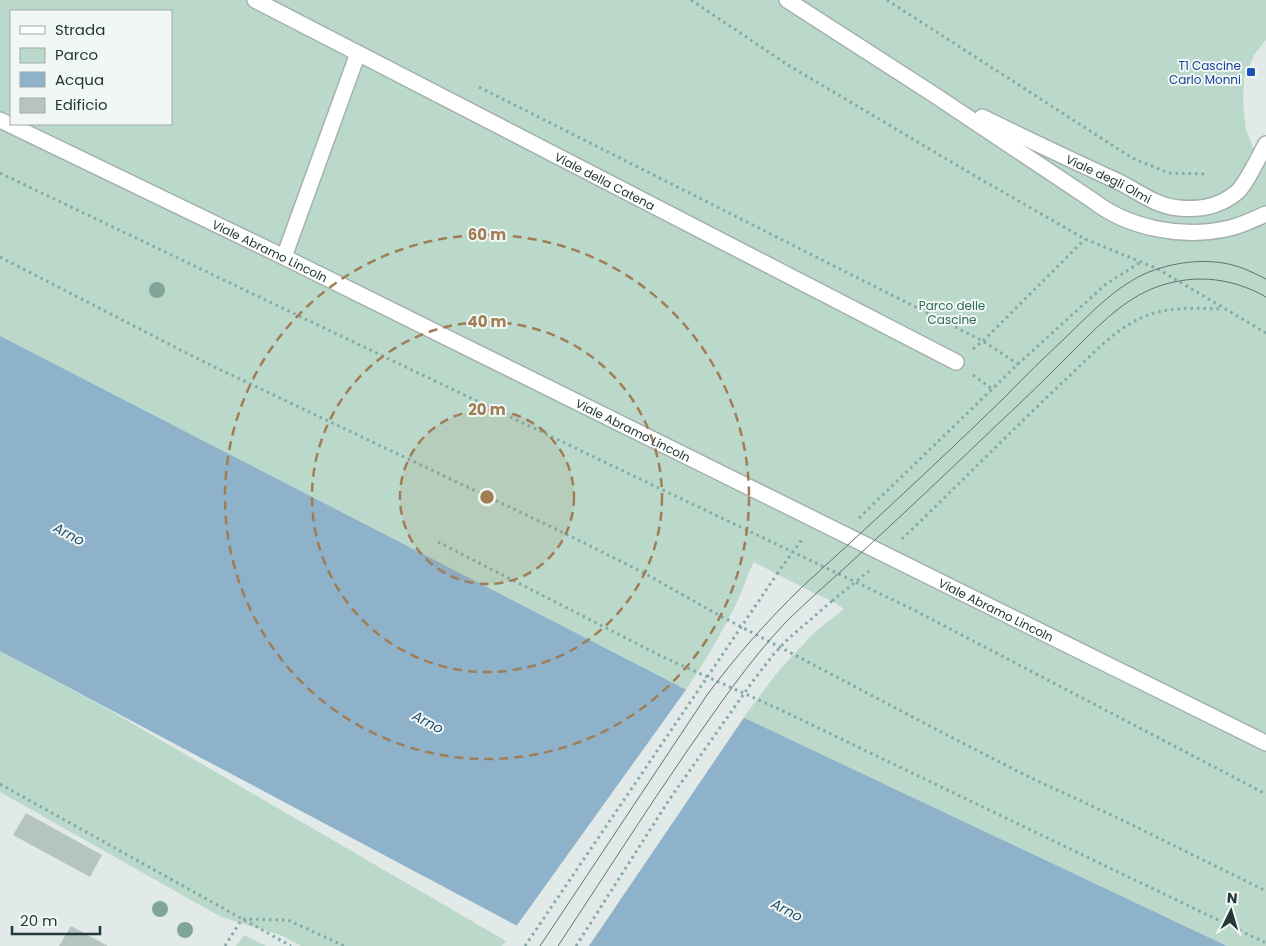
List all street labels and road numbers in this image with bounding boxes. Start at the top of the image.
street label: Viale della Catena [552,148,658,214]
street label: Viale degli Olmi [1063,150,1154,207]
street label: Viale Abramo Lincoln [210,215,331,286]
street label: Viale Abramo Lincoln [573,394,694,465]
street label: Viale Abramo Lincoln [936,574,1057,645]

